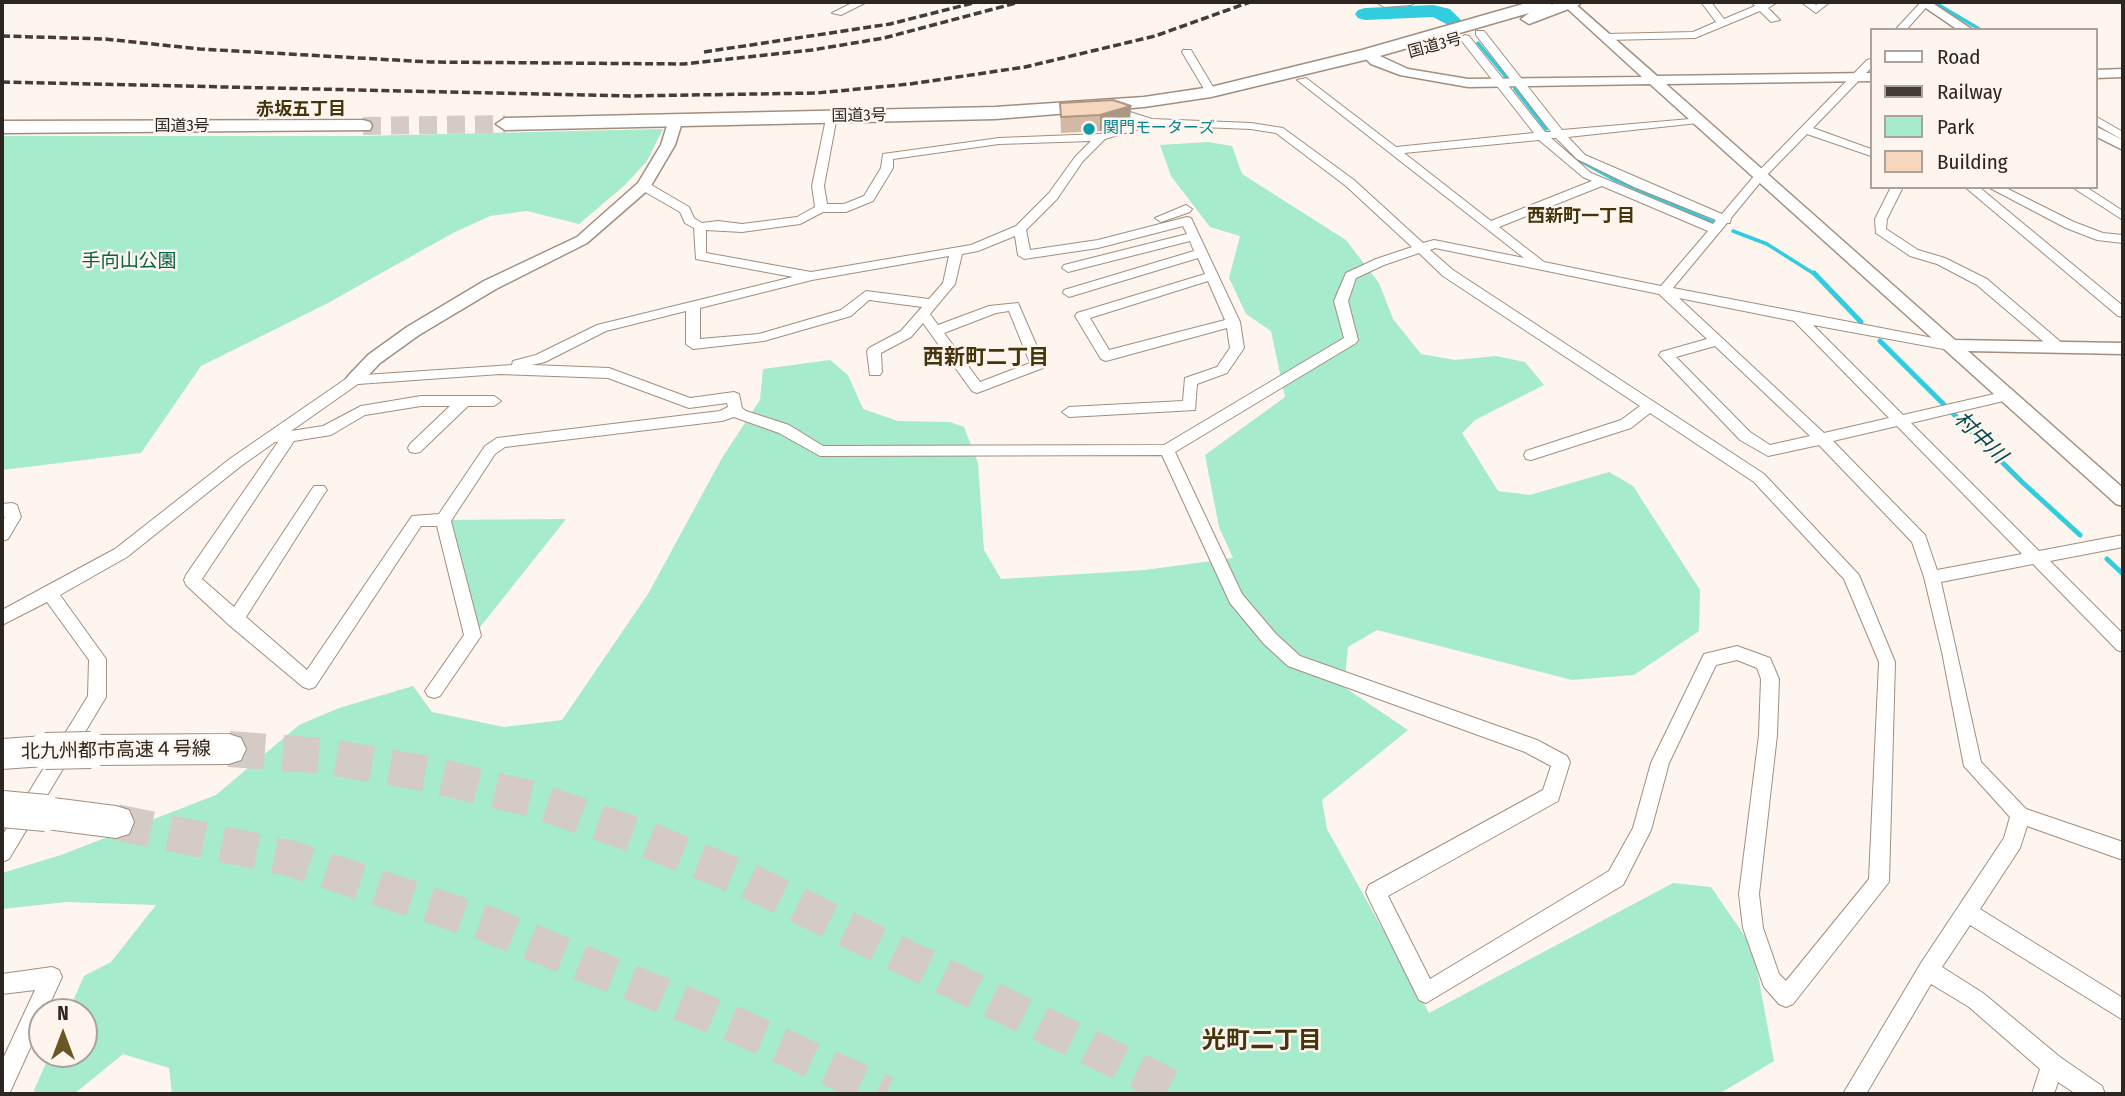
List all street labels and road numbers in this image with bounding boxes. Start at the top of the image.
street label: 国道3号 [1406,30,1464,62]
street label: 国道3号 [831,106,887,126]
street label: 国道3号 [154,117,210,137]
street label: 北九州都市高速４号線 [21,738,211,764]

